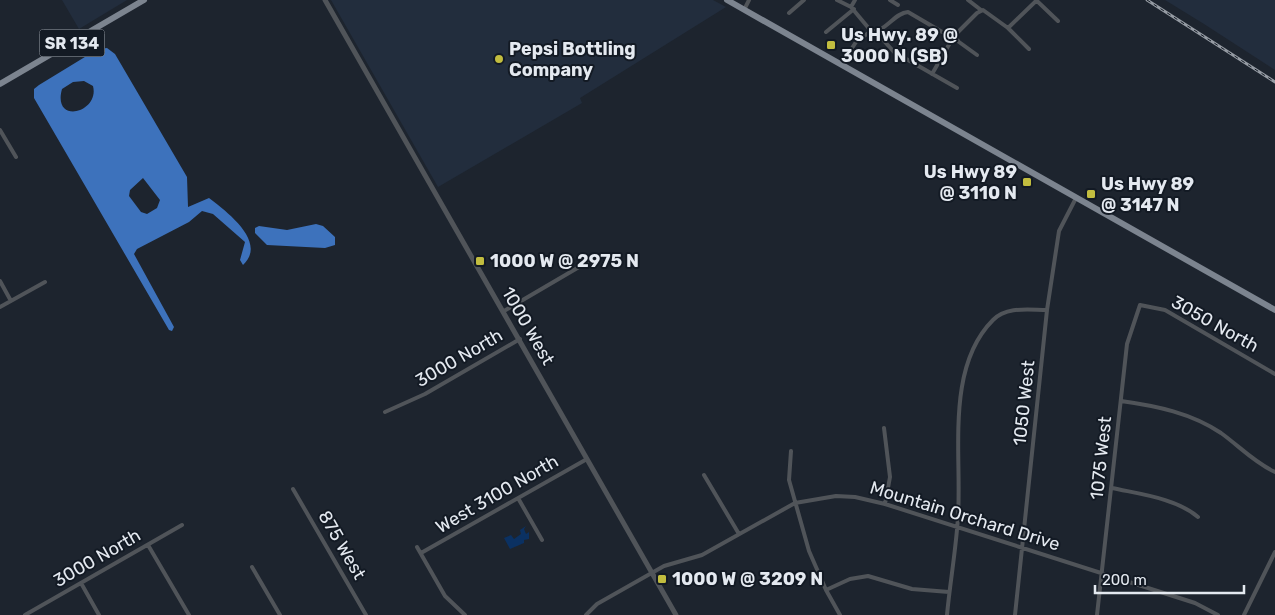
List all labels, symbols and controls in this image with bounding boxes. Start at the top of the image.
place label: Us Hwy. 89 @ 3000 N (SB) [841,24,958,67]
road number: SR 134 [40,29,104,56]
place label: Pepsi Bottling Company [509,38,636,81]
marker: Us Hwy. 89 @ 3000 N (SB) [825,39,837,51]
marker: Pepsi Bottling Company [493,53,505,65]
place label: Us Hwy 89 @ 3110 N [924,161,1017,204]
place label: Us Hwy 89 @ 3147 N [1101,173,1194,216]
marker: Us Hwy 89 @ 3110 N [1021,176,1033,188]
marker: Us Hwy 89 @ 3147 N [1085,188,1097,200]
place label: 1000 W @ 2975 N [490,250,639,272]
marker: 1000 W @ 2975 N [474,255,486,267]
street label: 1000 West [497,283,559,369]
street label: 3050 North [1167,291,1263,357]
street label: 3000 North [411,324,507,392]
street label: 1050 West [1009,359,1039,447]
street label: 1075 West [1086,415,1116,501]
street label: West 3100 North [432,450,562,538]
street label: Mountain Orchard Drive [867,477,1063,555]
street label: 875 West [314,507,370,583]
street label: 3000 North [49,524,145,592]
scale bar [1095,562,1244,594]
place label: 1000 W @ 3209 N [672,568,823,590]
text: 200 m [1102,571,1147,589]
marker: 1000 W @ 3209 N [656,573,668,585]

